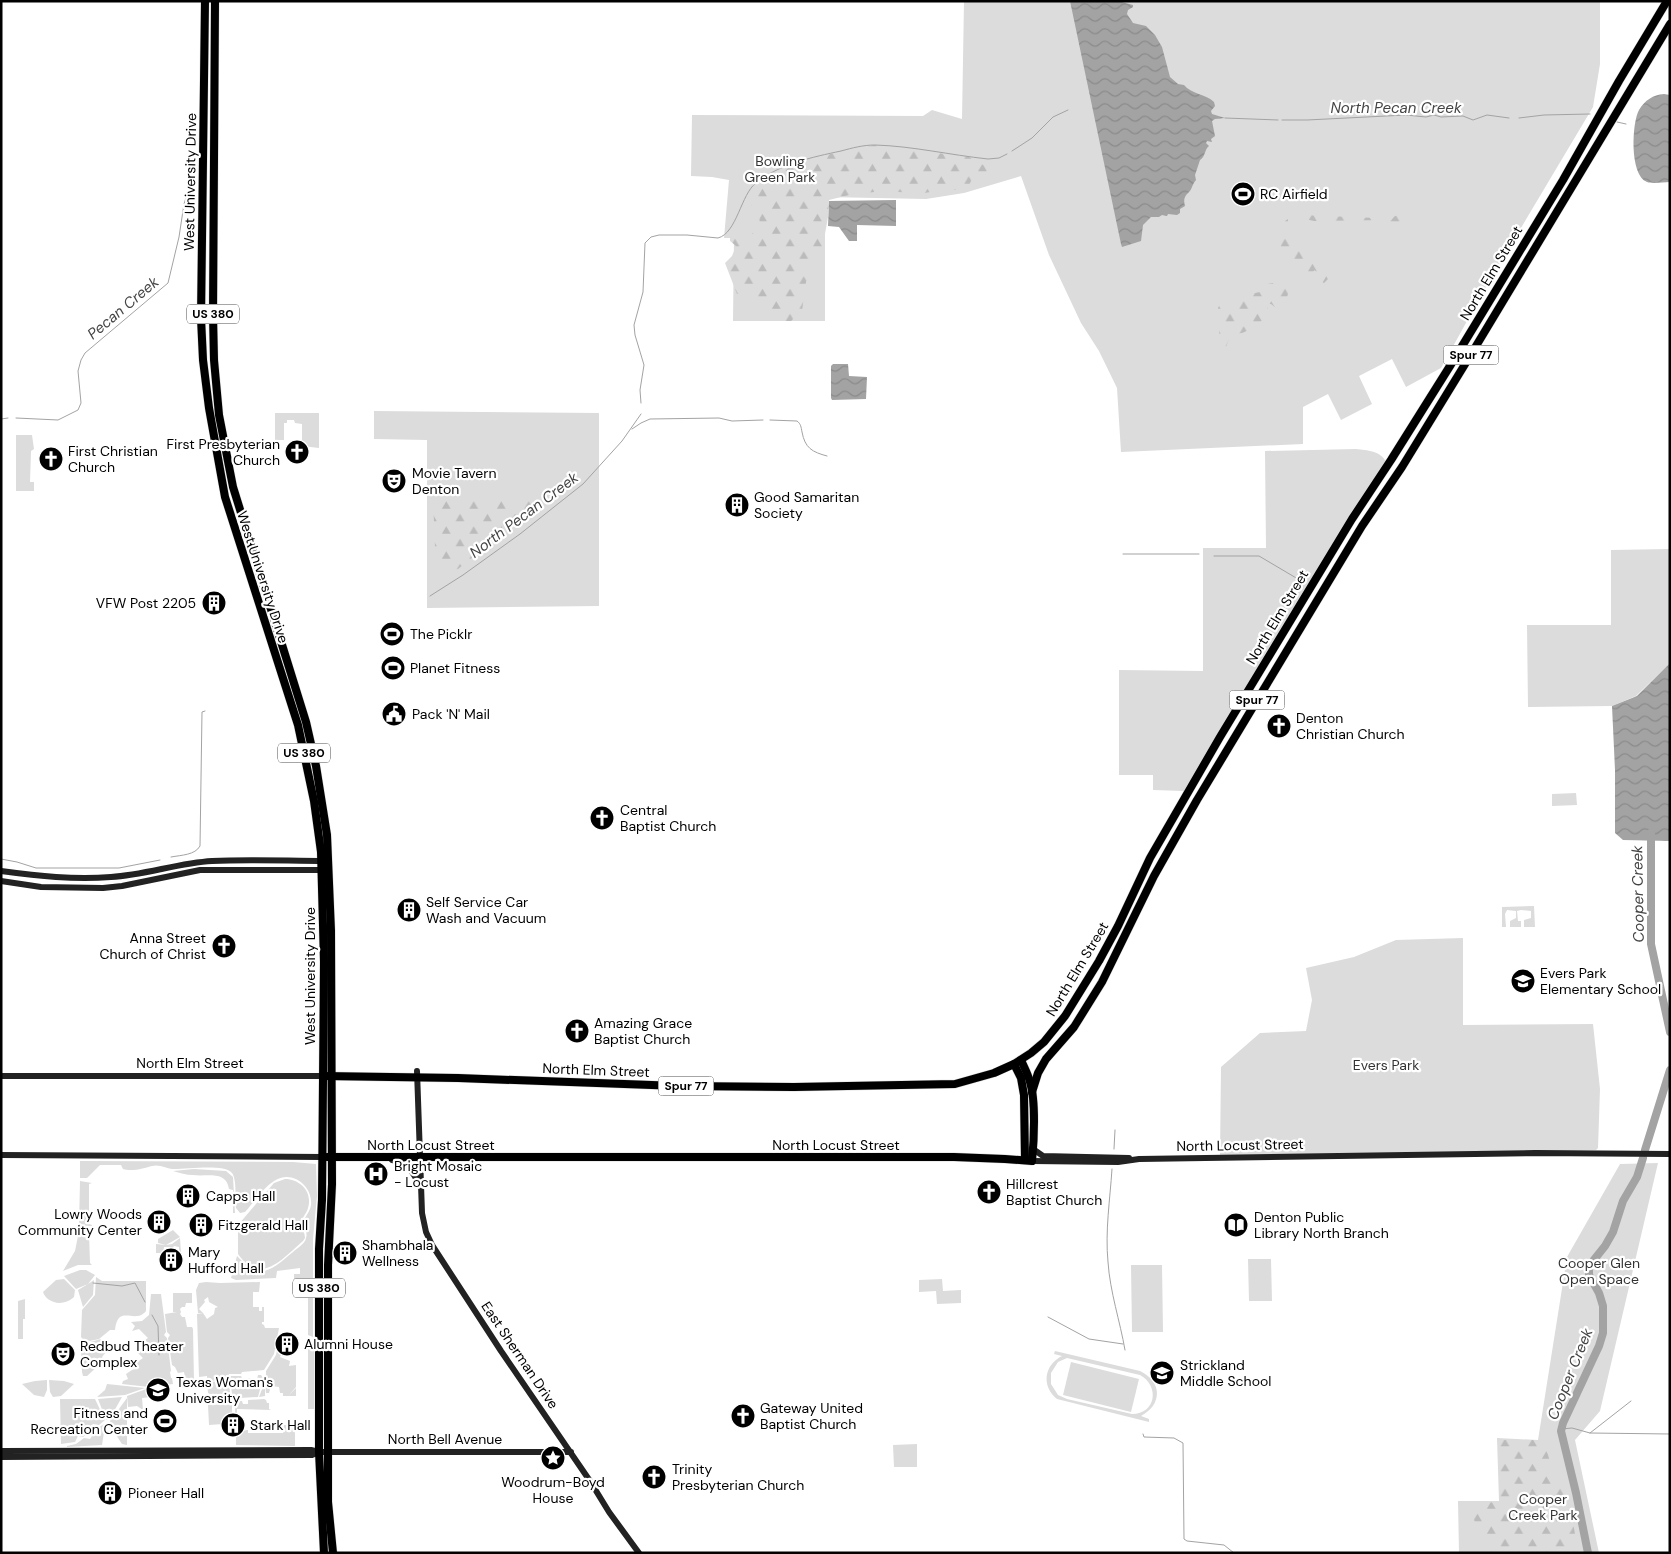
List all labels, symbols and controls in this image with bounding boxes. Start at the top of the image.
water label: North Pecan Creek [1330,98,1462,118]
street label: West University Drive [180,113,200,251]
park label: Bowling Green Park [745,152,815,186]
sports icon: RC Airfield [1230,181,1256,207]
place label: RC Airfield [1260,185,1328,203]
street label: North Elm Street [1456,222,1526,324]
water label: Pecan Creek [83,272,163,344]
road number: US 380 [187,304,239,324]
road number: Spur 77 [1444,346,1498,364]
place label: First Presbyterian Church [167,435,280,469]
church icon: First Presbyterian Church [284,439,310,465]
place label: First Christian Church [68,442,158,476]
church icon: First Christian Church [38,446,64,472]
place label: Movie Tavern Denton [412,464,497,498]
water label: North Pecan Creek [466,467,583,562]
theatre icon: Movie Tavern Denton [381,468,407,494]
place label: Good Samaritan Society [754,488,859,522]
building icon: Good Samaritan Society [724,492,750,518]
street label: West University Drive [233,509,293,645]
street label: North Elm Street [1242,566,1312,668]
building icon: VFW Post 2205 [201,590,227,616]
place label: VFW Post 2205 [96,594,196,612]
sports icon: The Picklr [379,621,405,647]
place label: The Picklr [410,625,472,643]
sports icon: Planet Fitness [380,655,406,681]
place label: Planet Fitness [410,659,500,677]
road number: Spur 77 [1230,690,1284,710]
public building icon: Pack 'N' Mail [381,701,407,727]
place label: Pack 'N' Mail [412,705,490,723]
place label: Denton Christian Church [1296,709,1405,743]
church icon: Denton Christian Church [1266,713,1292,739]
road number: US 380 [278,744,330,762]
place label: Central Baptist Church [620,801,716,835]
church icon: Central Baptist Church [589,805,615,831]
water label: Cooper Creek [1627,845,1649,943]
place label: Self Service Car Wash and Vacuum [426,893,546,927]
building icon: Self Service Car Wash and Vacuum [396,897,422,923]
street label: West University Drive [301,907,319,1045]
street label: North Elm Street [1042,918,1112,1020]
place label: Anna Street Church of Christ [100,929,206,963]
church icon: Anna Street Church of Christ [211,933,237,959]
place label: Evers Park Elementary School [1540,964,1661,998]
school or university icon: Evers Park Elementary School [1510,968,1536,994]
place label: Amazing Grace Baptist Church [594,1014,692,1048]
church icon: Amazing Grace Baptist Church [564,1018,590,1044]
street label: North Elm Street [136,1054,244,1072]
park label: Evers Park [1353,1056,1419,1074]
street label: North Elm Street [542,1059,650,1081]
road number: Spur 77 [658,1076,714,1096]
street label: North Locust Street [1176,1135,1304,1155]
street label: North Locust Street [367,1136,495,1154]
street label: North Locust Street [772,1136,900,1154]
place label: Bright Mosaic - Locust [394,1157,482,1191]
hospital icon: Bright Mosaic - Locust [363,1161,389,1187]
place label: Hillcrest Baptist Church [1006,1175,1102,1209]
church icon: Hillcrest Baptist Church [976,1179,1002,1205]
building icon: Capps Hall [175,1183,201,1209]
place label: Capps Hall [206,1187,275,1205]
place label: Lowry Woods Community Center [18,1205,142,1239]
place label: Denton Public Library North Branch [1254,1208,1389,1242]
building icon: Lowry Woods Community Center [146,1209,172,1235]
building icon: Fitzgerald Hall [188,1212,214,1238]
library icon: Denton Public Library North Branch [1223,1212,1249,1238]
place label: Fitzgerald Hall [218,1216,308,1234]
place label: Shambhala Wellness [362,1236,433,1270]
building icon: Shambhala Wellness [332,1240,358,1266]
place label: Mary Hufford Hall [188,1243,264,1277]
building icon: Mary Hufford Hall [158,1247,184,1273]
park label: Cooper Glen Open Space [1558,1254,1640,1288]
road number: US 380 [293,1278,345,1298]
street label: East Sherman Drive [477,1298,563,1412]
water label: Cooper Creek [1543,1325,1598,1423]
building icon: Alumni House [274,1331,300,1357]
place label: Alumni House [304,1335,393,1353]
place label: Redbud Theater Complex [80,1337,184,1371]
theatre icon: Redbud Theater Complex [50,1341,76,1367]
place label: Strickland Middle School [1180,1356,1271,1390]
school or university icon: Strickland Middle School [1149,1360,1175,1386]
place label: Texas Woman's University [176,1373,273,1407]
school or university icon: Texas Woman's University [145,1377,171,1403]
place label: Gateway United Baptist Church [760,1399,863,1433]
church icon: Gateway United Baptist Church [730,1403,756,1429]
place label: Fitness and Recreation Center [30,1404,148,1438]
sports icon: Fitness and Recreation Center [152,1408,178,1434]
building icon: Stark Hall [220,1412,246,1438]
place label: Stark Hall [250,1416,311,1434]
street label: North Bell Avenue [388,1430,502,1448]
place icon: Woodrum-Boyd House [540,1445,566,1471]
place label: Trinity Presbyterian Church [672,1460,804,1494]
church icon: Trinity Presbyterian Church [641,1464,667,1490]
place label: Woodrum-Boyd House [501,1473,605,1507]
building icon: Pioneer Hall [97,1480,123,1506]
place label: Pioneer Hall [128,1484,204,1502]
park label: Cooper Creek Park [1508,1490,1578,1524]

